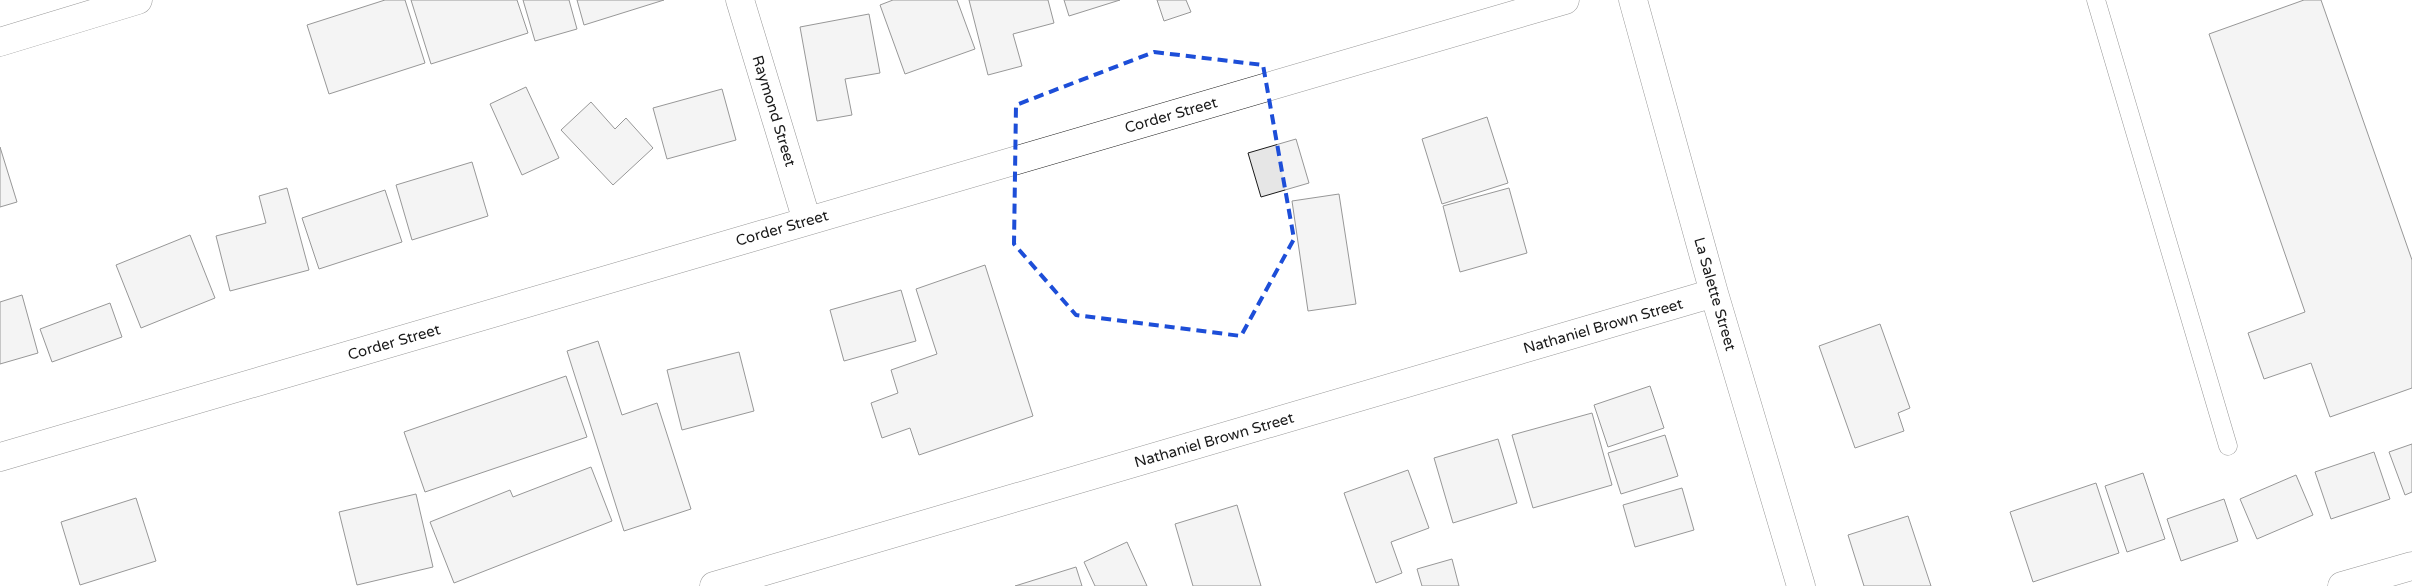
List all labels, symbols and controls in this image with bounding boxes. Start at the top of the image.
street label: Raymond Street [749,53,800,169]
street label: Corder Street [1123,93,1220,137]
street label: Corder Street [734,206,831,250]
street label: La Salette Street [1690,235,1740,353]
street label: Nathaniel Brown Street [1521,295,1685,357]
street label: Corder Street [346,320,443,364]
street label: Nathaniel Brown Street [1132,409,1296,471]

